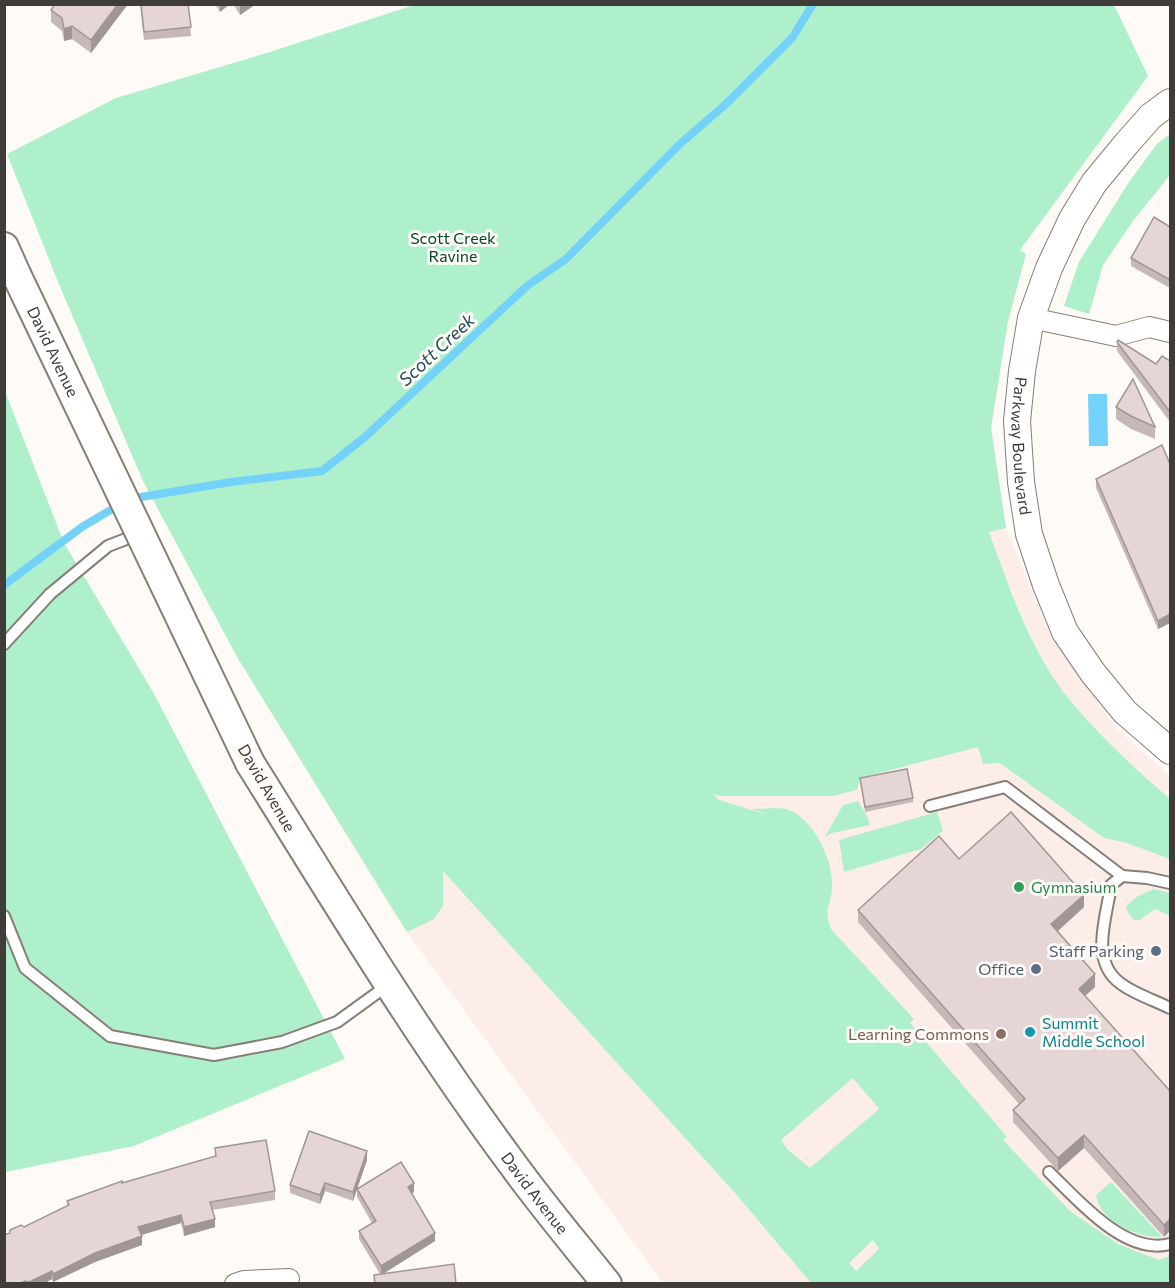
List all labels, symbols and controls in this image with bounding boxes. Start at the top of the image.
park label: Scott Creek Ravine [410,228,496,265]
street label: David Avenue [24,303,83,400]
water label: Scott Creek [394,308,480,390]
street label: Parkway Boulevard [1008,376,1036,516]
street label: David Avenue [235,741,300,835]
place label: Gymnasium [1031,877,1116,896]
marker: Gymnasium [1012,880,1026,894]
place label: Staff Parking [1049,941,1144,960]
marker: Staff Parking [1149,944,1163,958]
place label: Office [978,959,1024,978]
marker: Office [1029,962,1043,976]
place label: Summit Middle School [1042,1013,1145,1050]
place label: Learning Commons [848,1024,989,1043]
marker: Summit Middle School [1023,1025,1037,1039]
marker: Learning Commons [994,1027,1008,1041]
street label: David Avenue [498,1148,573,1237]

